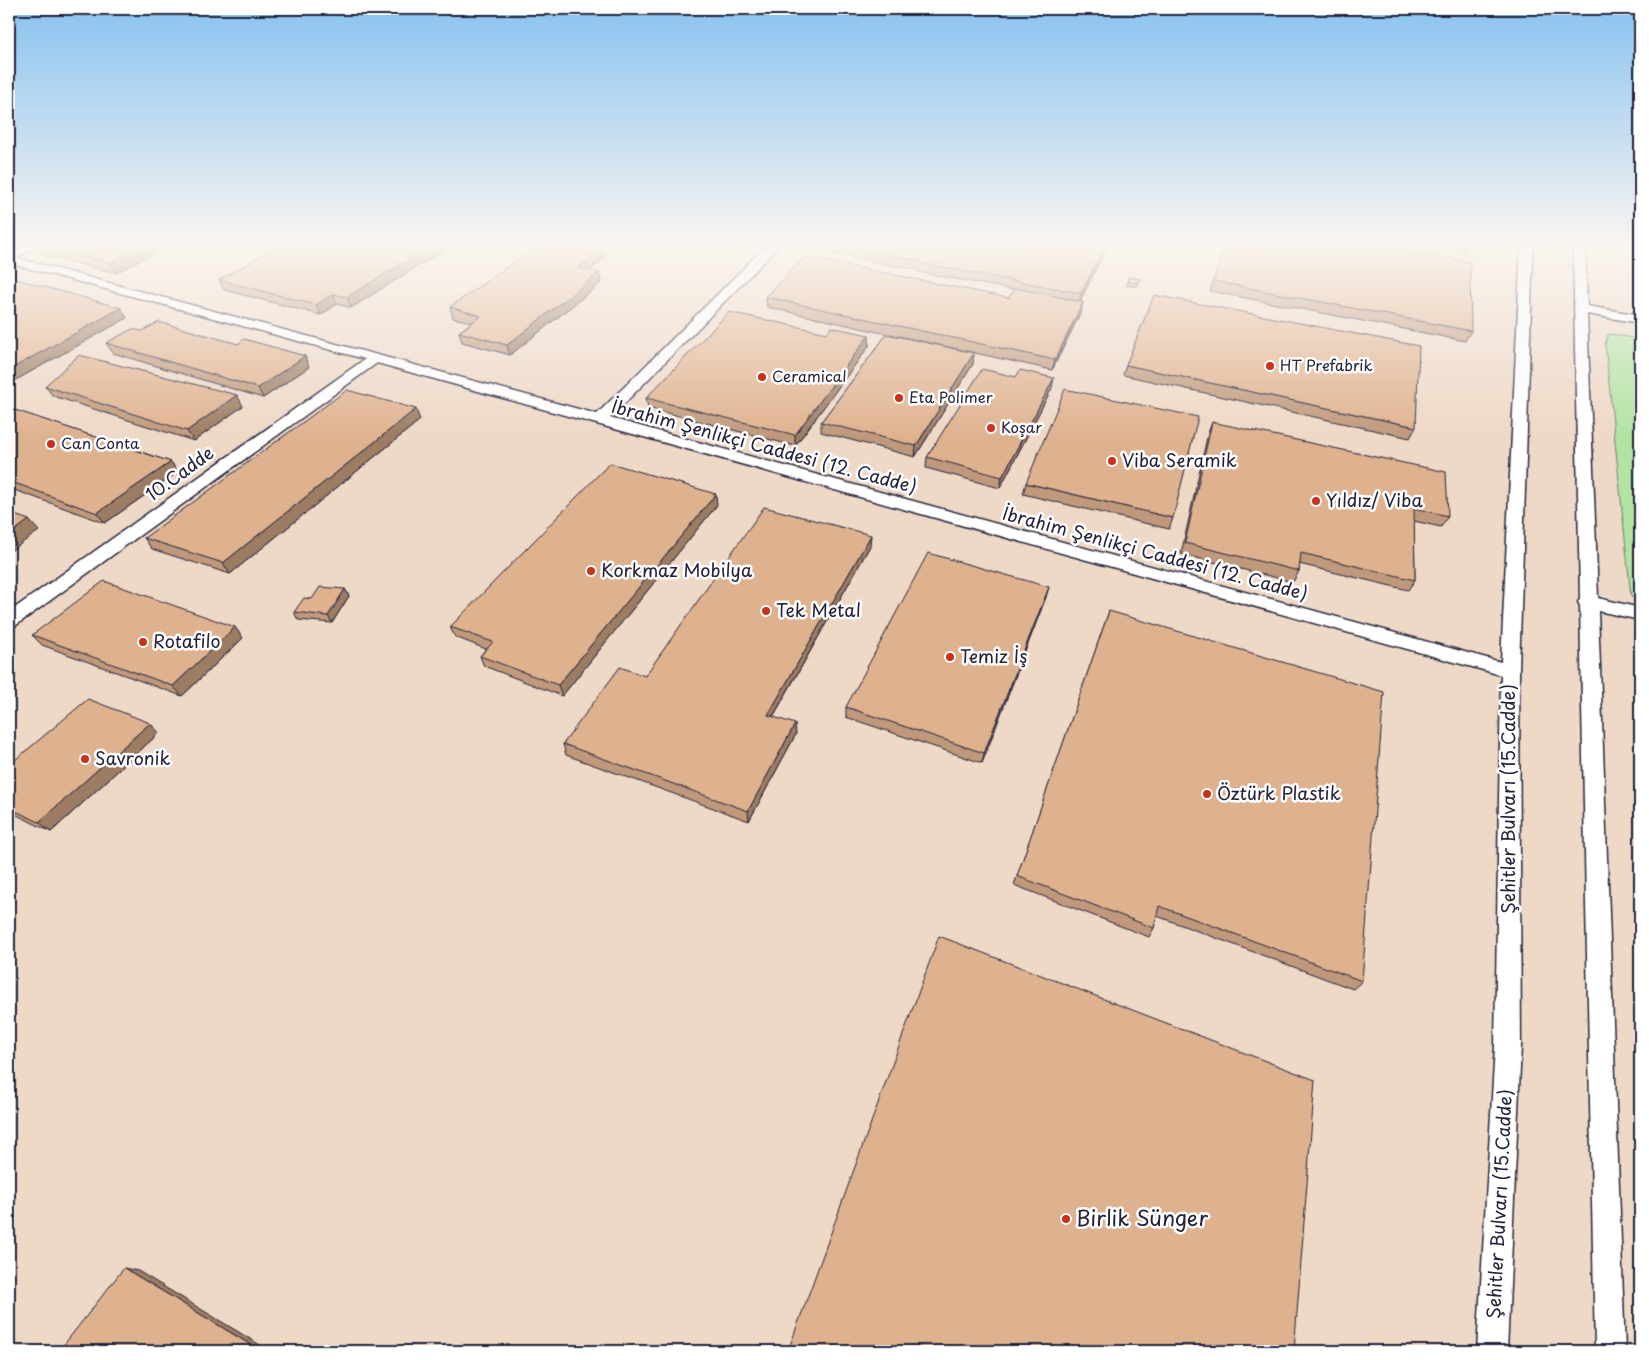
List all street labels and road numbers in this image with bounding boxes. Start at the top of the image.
street label: İbrahim Şenlikçi Caddesi (12. Cadde) [609,392,920,499]
street label: 10.Cadde [139,439,219,507]
street label: İbrahim Şenlikçi Caddesi (12. Cadde) [1000,499,1311,606]
street label: Şehitler Bulvarı (15.Cadde) [1494,684,1521,914]
street label: Şehitler Bulvarı (15.Cadde) [1479,1088,1518,1319]

